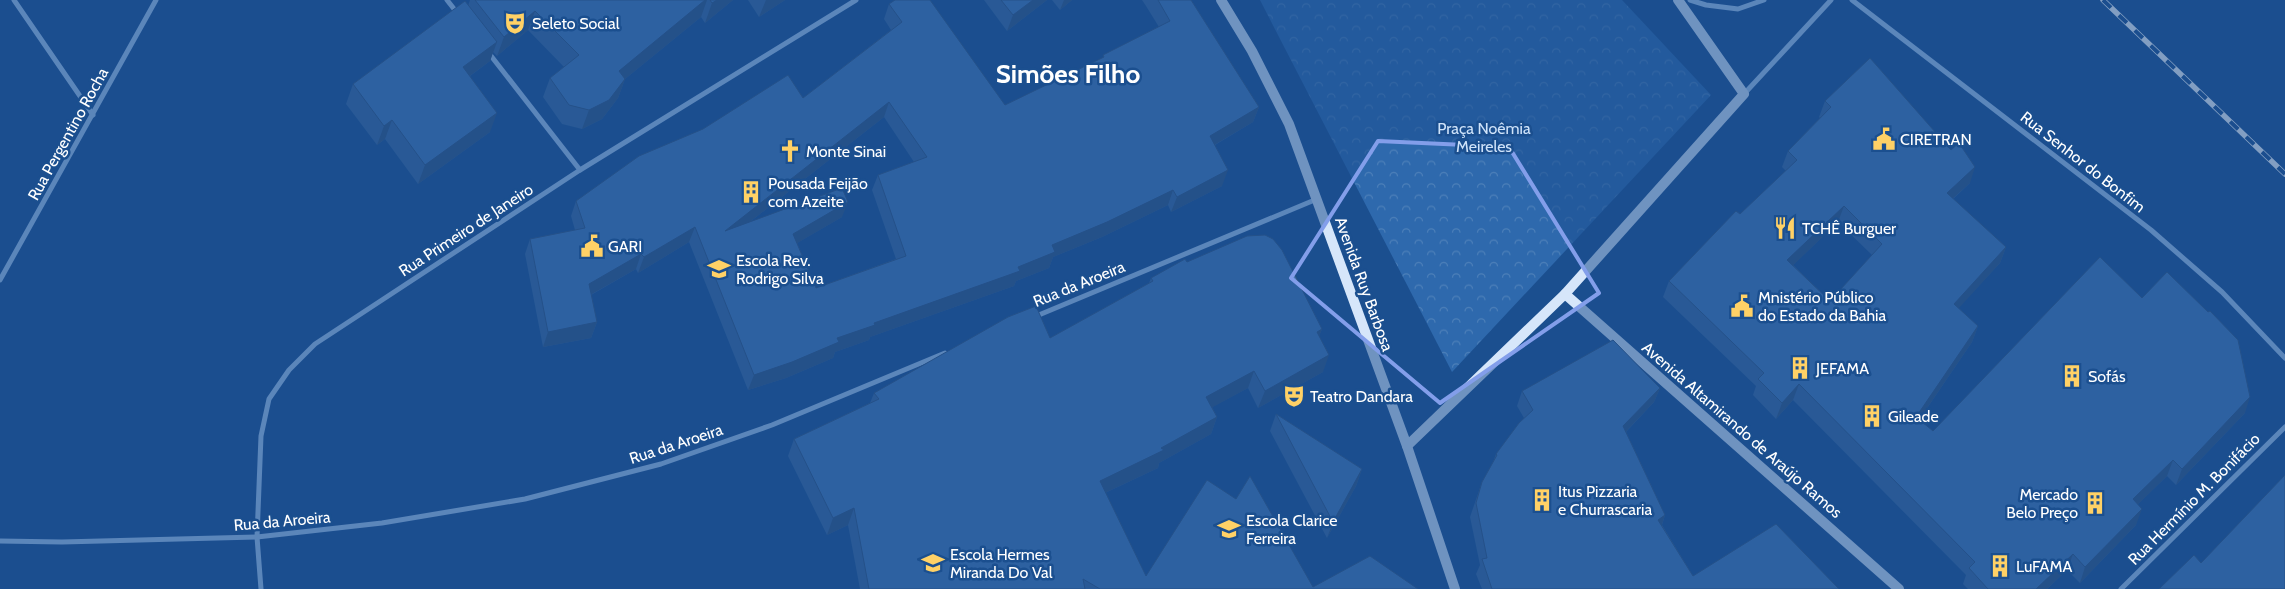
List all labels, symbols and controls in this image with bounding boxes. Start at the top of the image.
theatre icon: Seleto Social [502,10,528,36]
place label: Seleto Social [532,14,620,33]
district label: Simões Filho [996,58,1140,90]
street label: Rua Pergentino Rocha [24,64,112,203]
street label: Rua Senhor do Bonfim [2017,107,2149,217]
park label: Praça Noêmia Meireles [1437,119,1531,156]
public building icon: CIRETRAN [1871,126,1897,152]
place label: CIRETRAN [1900,130,1972,149]
church icon: Monte Sinai [777,138,803,164]
place label: Monte Sinai [806,142,886,161]
place label: Pousada Feijão com Azeite [768,174,868,211]
street label: Rua Primeiro de Janeiro [395,179,537,280]
building icon: Pousada Feijão com Azeite [738,179,764,205]
street label: Avenida Ruy Barbosa [1331,214,1397,354]
restaurant icon: TCHÊ Burguer [1772,215,1798,241]
place label: TCHÊ Burguer [1802,219,1897,238]
public building icon: GARI [579,233,605,259]
place label: GARI [608,237,642,256]
place label: Escola Rev. Rodrigo Silva [736,251,824,288]
school or university icon: Escola Rev. Rodrigo Silva [706,256,732,282]
street label: Rua da Aroeira [1030,257,1128,311]
place label: Mnistério Público do Estado da Bahia [1758,288,1886,325]
public building icon: Mnistério Público do Estado da Bahia [1729,293,1755,319]
street label: Avenida Altamirando de Araújo Ramos [1638,338,1846,522]
building icon: JEFAMA [1787,355,1813,381]
place label: JEFAMA [1815,359,1869,378]
building icon: Sofás [2059,363,2085,389]
place label: Sofás [2088,367,2126,386]
theatre icon: Teatro Dandara [1281,383,1307,409]
place label: Teatro Dandara [1310,387,1413,406]
building icon: Gileade [1859,403,1885,429]
place label: Gileade [1888,407,1939,426]
street label: Rua da Aroeira [627,420,725,468]
street label: Rua Hermínio M. Bonifácio [2124,429,2264,569]
place label: Itus Pizzaria e Churrascaria [1558,482,1652,519]
place label: Mercado Belo Preço [2006,485,2078,522]
building icon: Itus Pizzaria e Churrascaria [1529,487,1555,513]
building icon: Mercado Belo Preço [2082,490,2108,516]
street label: Rua da Aroeira [233,507,331,535]
place label: Escola Clarice Ferreira [1246,511,1338,548]
school or university icon: Escola Clarice Ferreira [1216,516,1242,542]
place label: Escola Hermes Miranda Do Val [950,545,1053,582]
school or university icon: Escola Hermes Miranda Do Val [920,550,946,576]
building icon: LuFAMA [1987,553,2013,579]
place label: LuFAMA [2016,557,2072,576]

